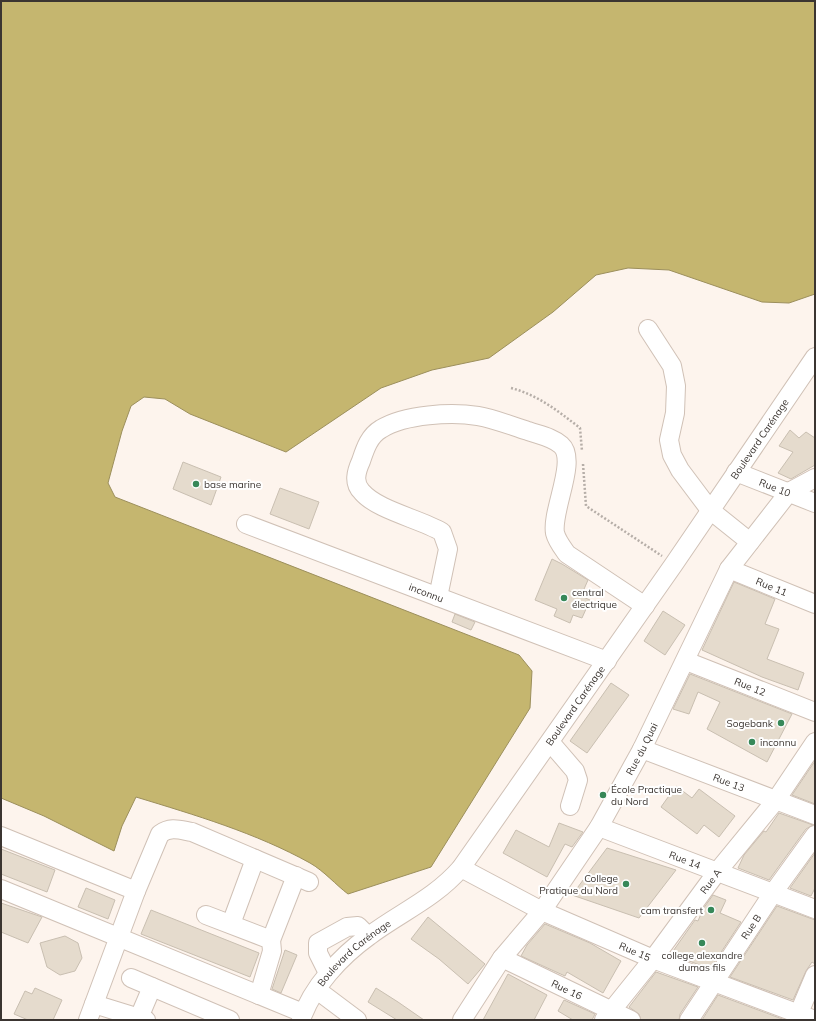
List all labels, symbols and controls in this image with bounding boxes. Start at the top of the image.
street label: Boulevard Carénage [728,396,792,482]
street label: Rue 10 [757,476,793,500]
place label: base marine [204,478,261,491]
marker: base marine [191,479,201,489]
street label: Rue 11 [754,575,789,599]
street label: inconnu [407,580,446,605]
place label: central électrique [572,586,617,611]
marker: central électrique [559,593,569,603]
street label: Boulevard Carénage [543,663,608,748]
street label: Rue 12 [732,675,768,699]
place label: Sogebank [727,717,774,730]
marker: Sogebank [776,718,786,728]
street label: Rue du Quai [623,721,661,777]
place label: inconnu [760,736,796,749]
marker: inconnu [747,737,757,747]
street label: Rue 13 [711,771,746,795]
place label: École Practique du Nord [611,783,682,808]
marker: École Practique du Nord [598,790,608,800]
street label: Rue 14 [667,848,702,872]
street label: Rue A [697,866,725,897]
place label: College Pratique du Nord [539,872,618,897]
marker: College Pratique du Nord [621,879,631,889]
place label: cam transfert [641,904,703,917]
marker: cam transfert [706,905,716,915]
street label: Rue B [738,912,764,942]
street label: Boulevard Carénage [315,917,393,989]
marker: college alexandre dumas fils [697,938,707,948]
street label: Rue 15 [617,939,652,964]
place label: college alexandre dumas fils [662,949,742,974]
street label: Rue 16 [549,977,584,1003]

